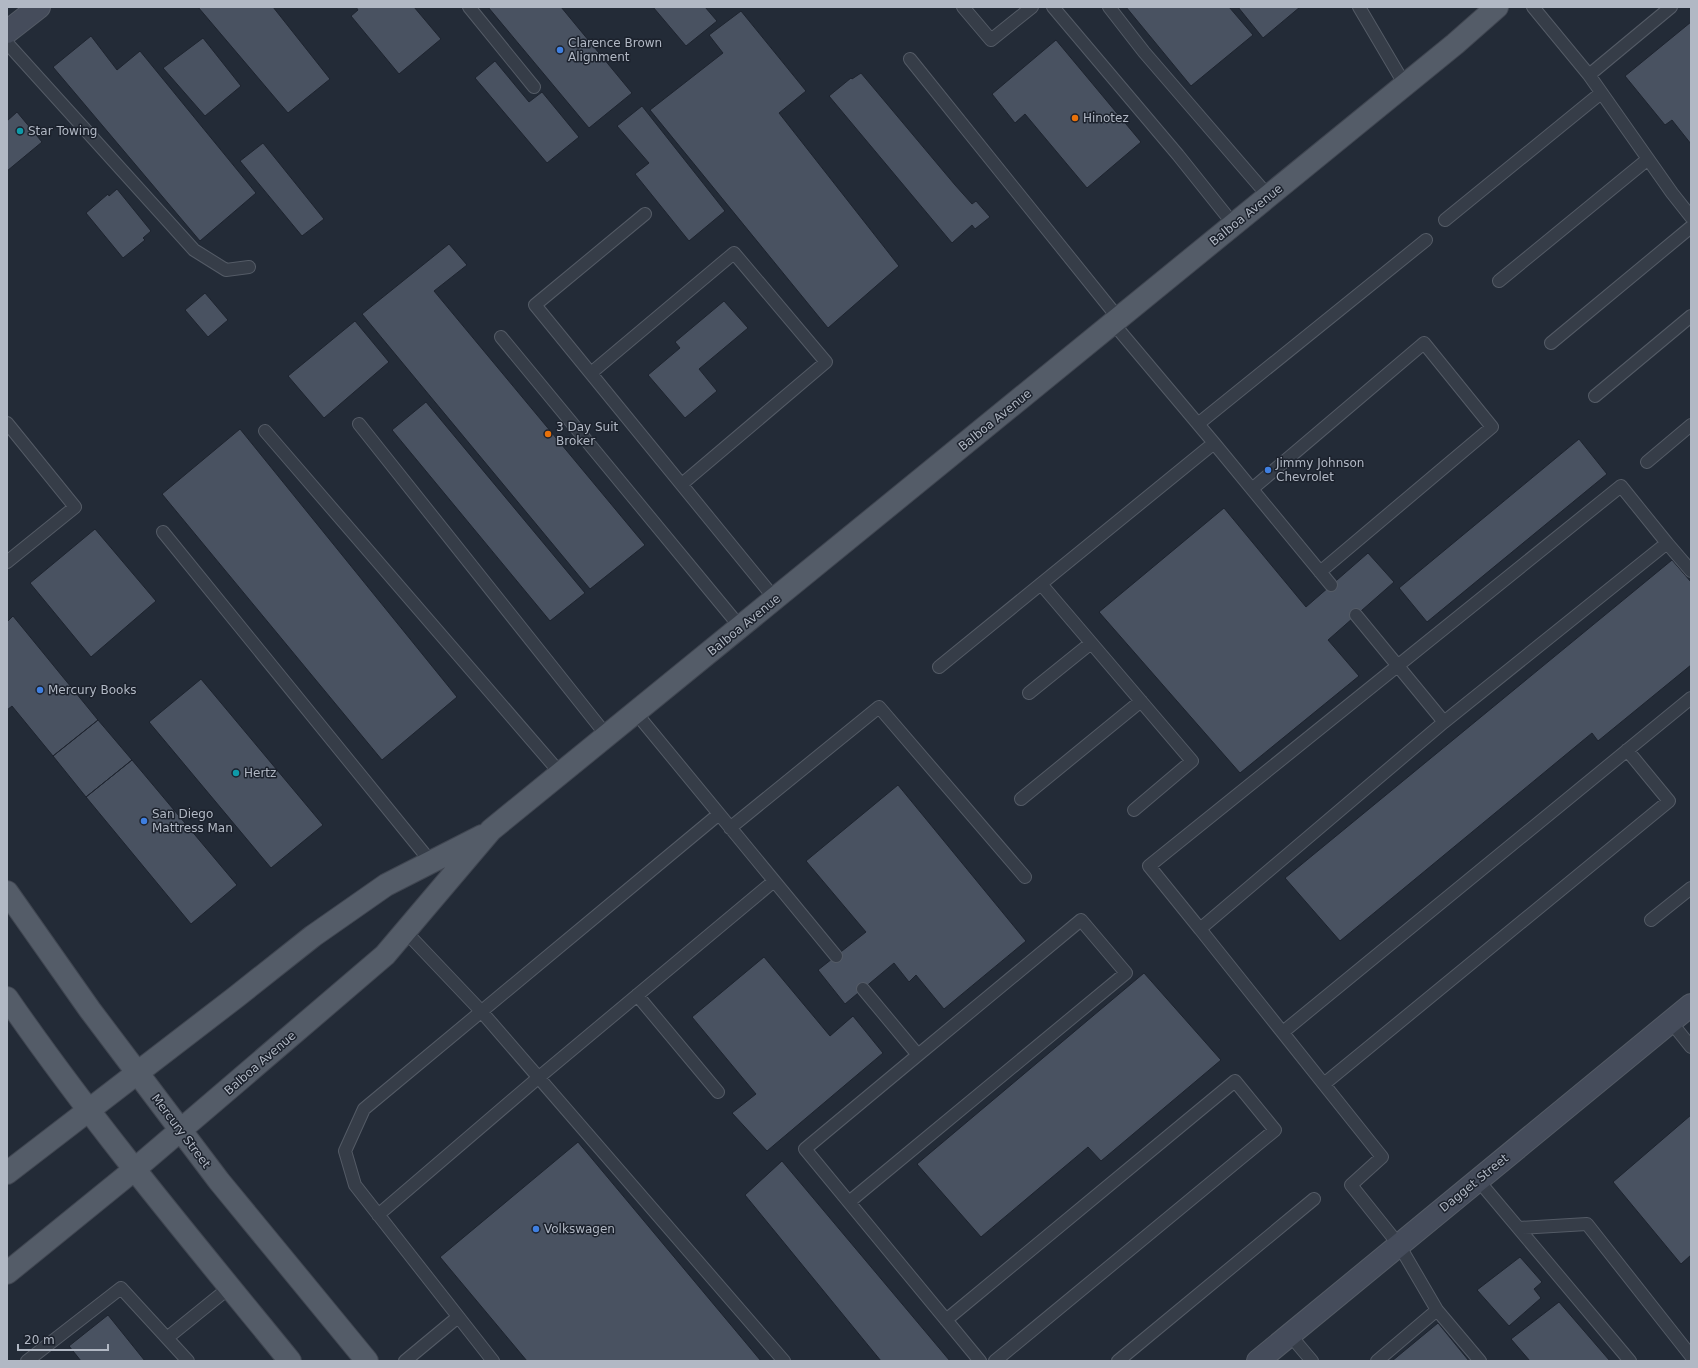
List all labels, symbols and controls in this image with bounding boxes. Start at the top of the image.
place label: Clarence Brown Alignment [568,36,662,64]
marker: Clarence Brown Alignment [555,45,565,55]
place label: Hinotez [1083,111,1129,125]
marker: Hinotez [1070,113,1080,123]
place label: Star Towing [28,124,97,138]
marker: Star Towing [15,126,25,136]
street label: Balboa Avenue [1207,181,1285,249]
street label: Balboa Avenue [956,386,1034,454]
place label: 3 Day Suit Broker [556,420,619,448]
marker: 3 Day Suit Broker [543,429,553,439]
place label: Jimmy Johnson Chevrolet [1275,456,1364,484]
marker: Jimmy Johnson Chevrolet [1263,465,1273,475]
street label: Balboa Avenue [705,591,783,659]
place label: Mercury Books [48,683,137,697]
marker: Mercury Books [35,685,45,695]
place label: Hertz [244,766,276,780]
marker: Hertz [231,768,241,778]
place label: San Diego Mattress Man [152,807,233,835]
marker: San Diego Mattress Man [139,816,149,826]
street label: Balboa Avenue [222,1028,298,1098]
street label: Mercury Street [149,1091,214,1171]
street label: Dagget Street [1437,1151,1511,1215]
place label: Volkswagen [544,1222,615,1236]
marker: Volkswagen [531,1224,541,1234]
scale bar [18,1326,108,1352]
text: 20 m [24,1333,55,1347]

